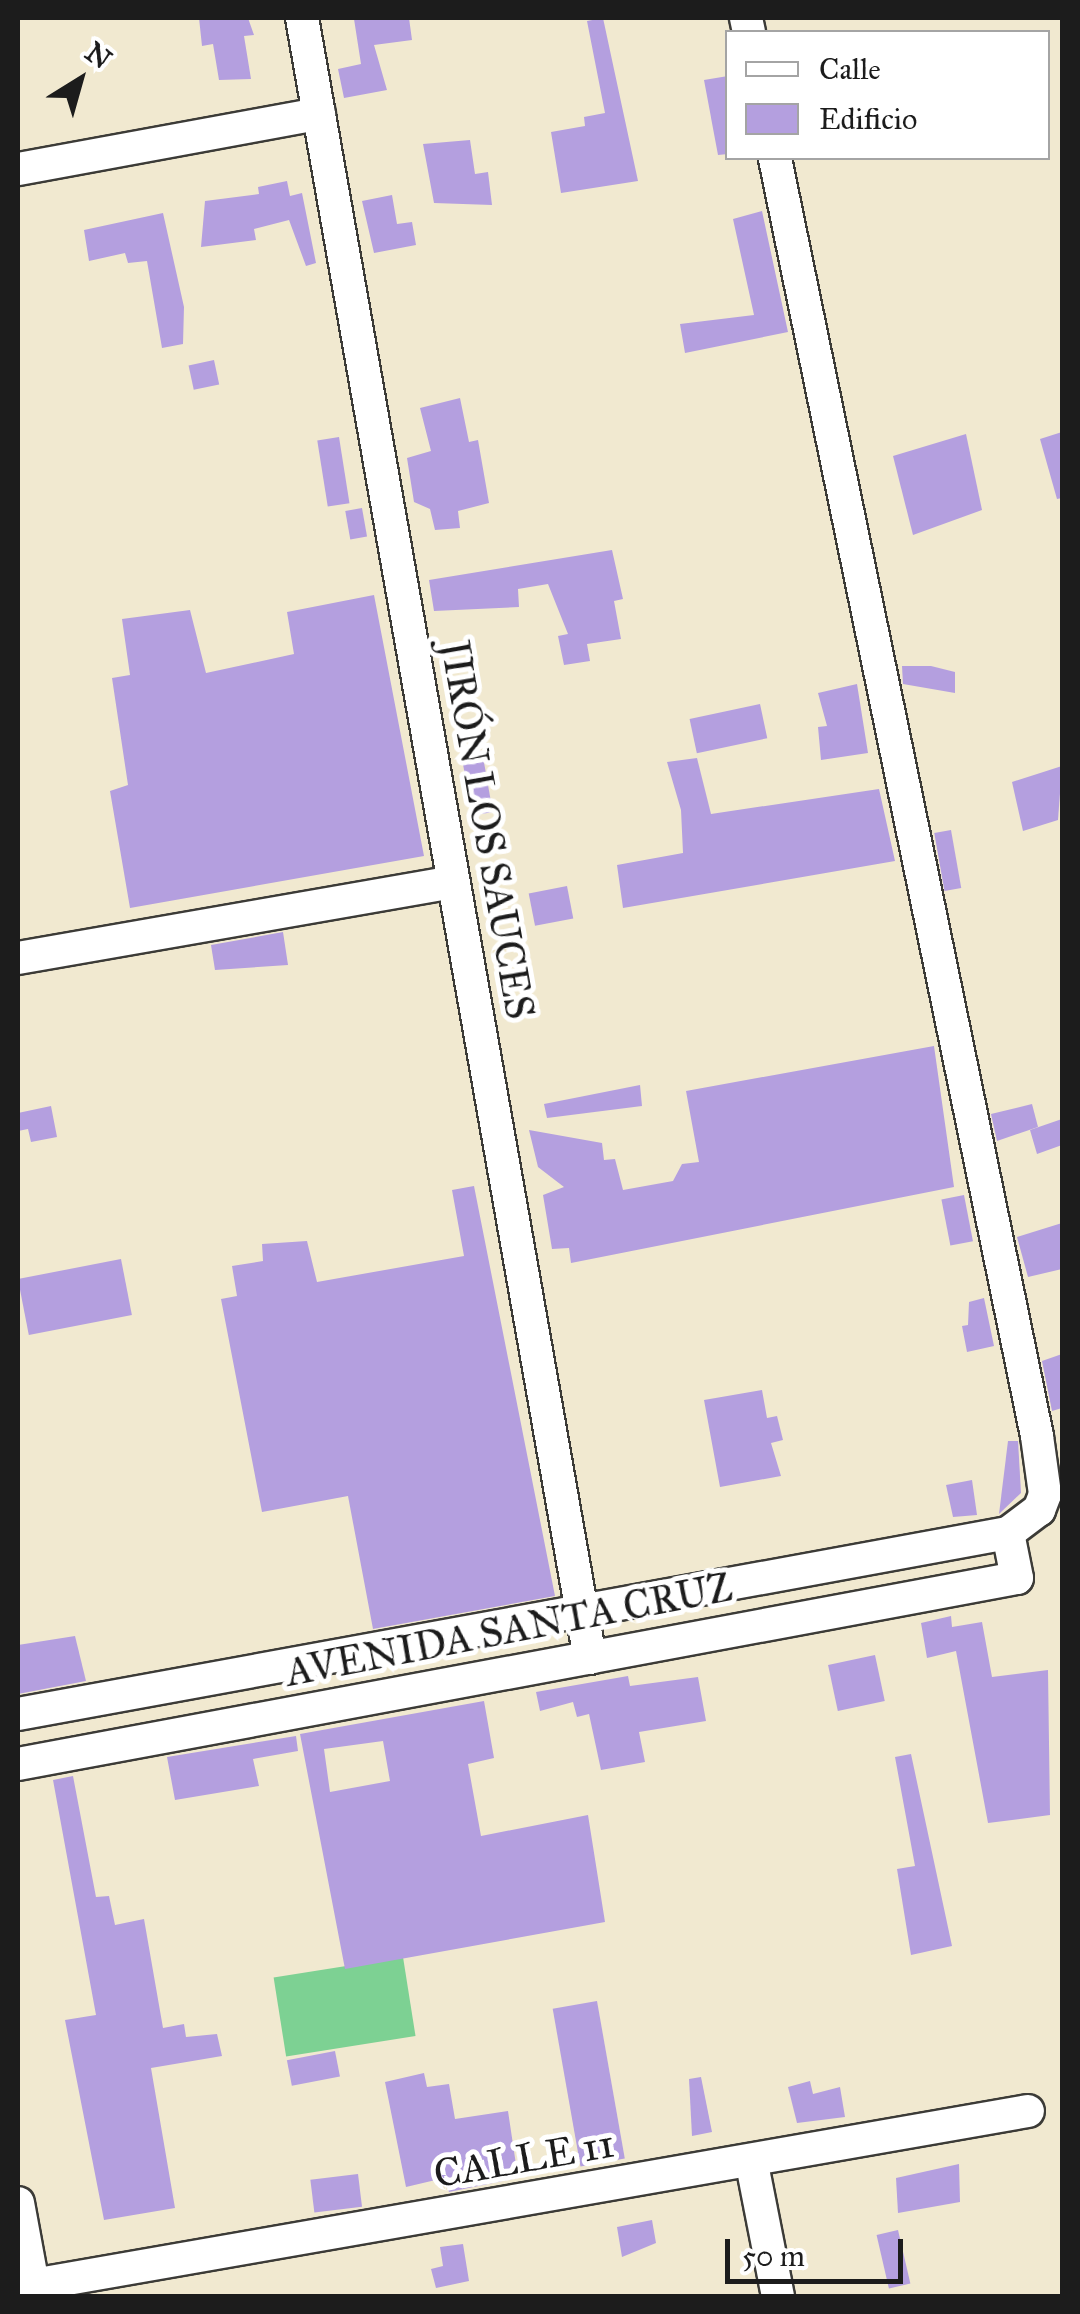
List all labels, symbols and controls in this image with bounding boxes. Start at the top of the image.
north arrow [30,30,130,130]
legend [725,30,1050,160]
text: N [78,35,118,77]
text: Calle [819,51,881,87]
text: Edificio [819,101,917,137]
street label: JIRÓN LOS SAUCES [430,637,544,1023]
street label: AVENIDA SANTA CRUZ [281,1563,737,1697]
street label: CALLE 11 [430,2120,618,2198]
scale bar [730,2219,908,2281]
text: 50 m [742,2238,805,2274]

